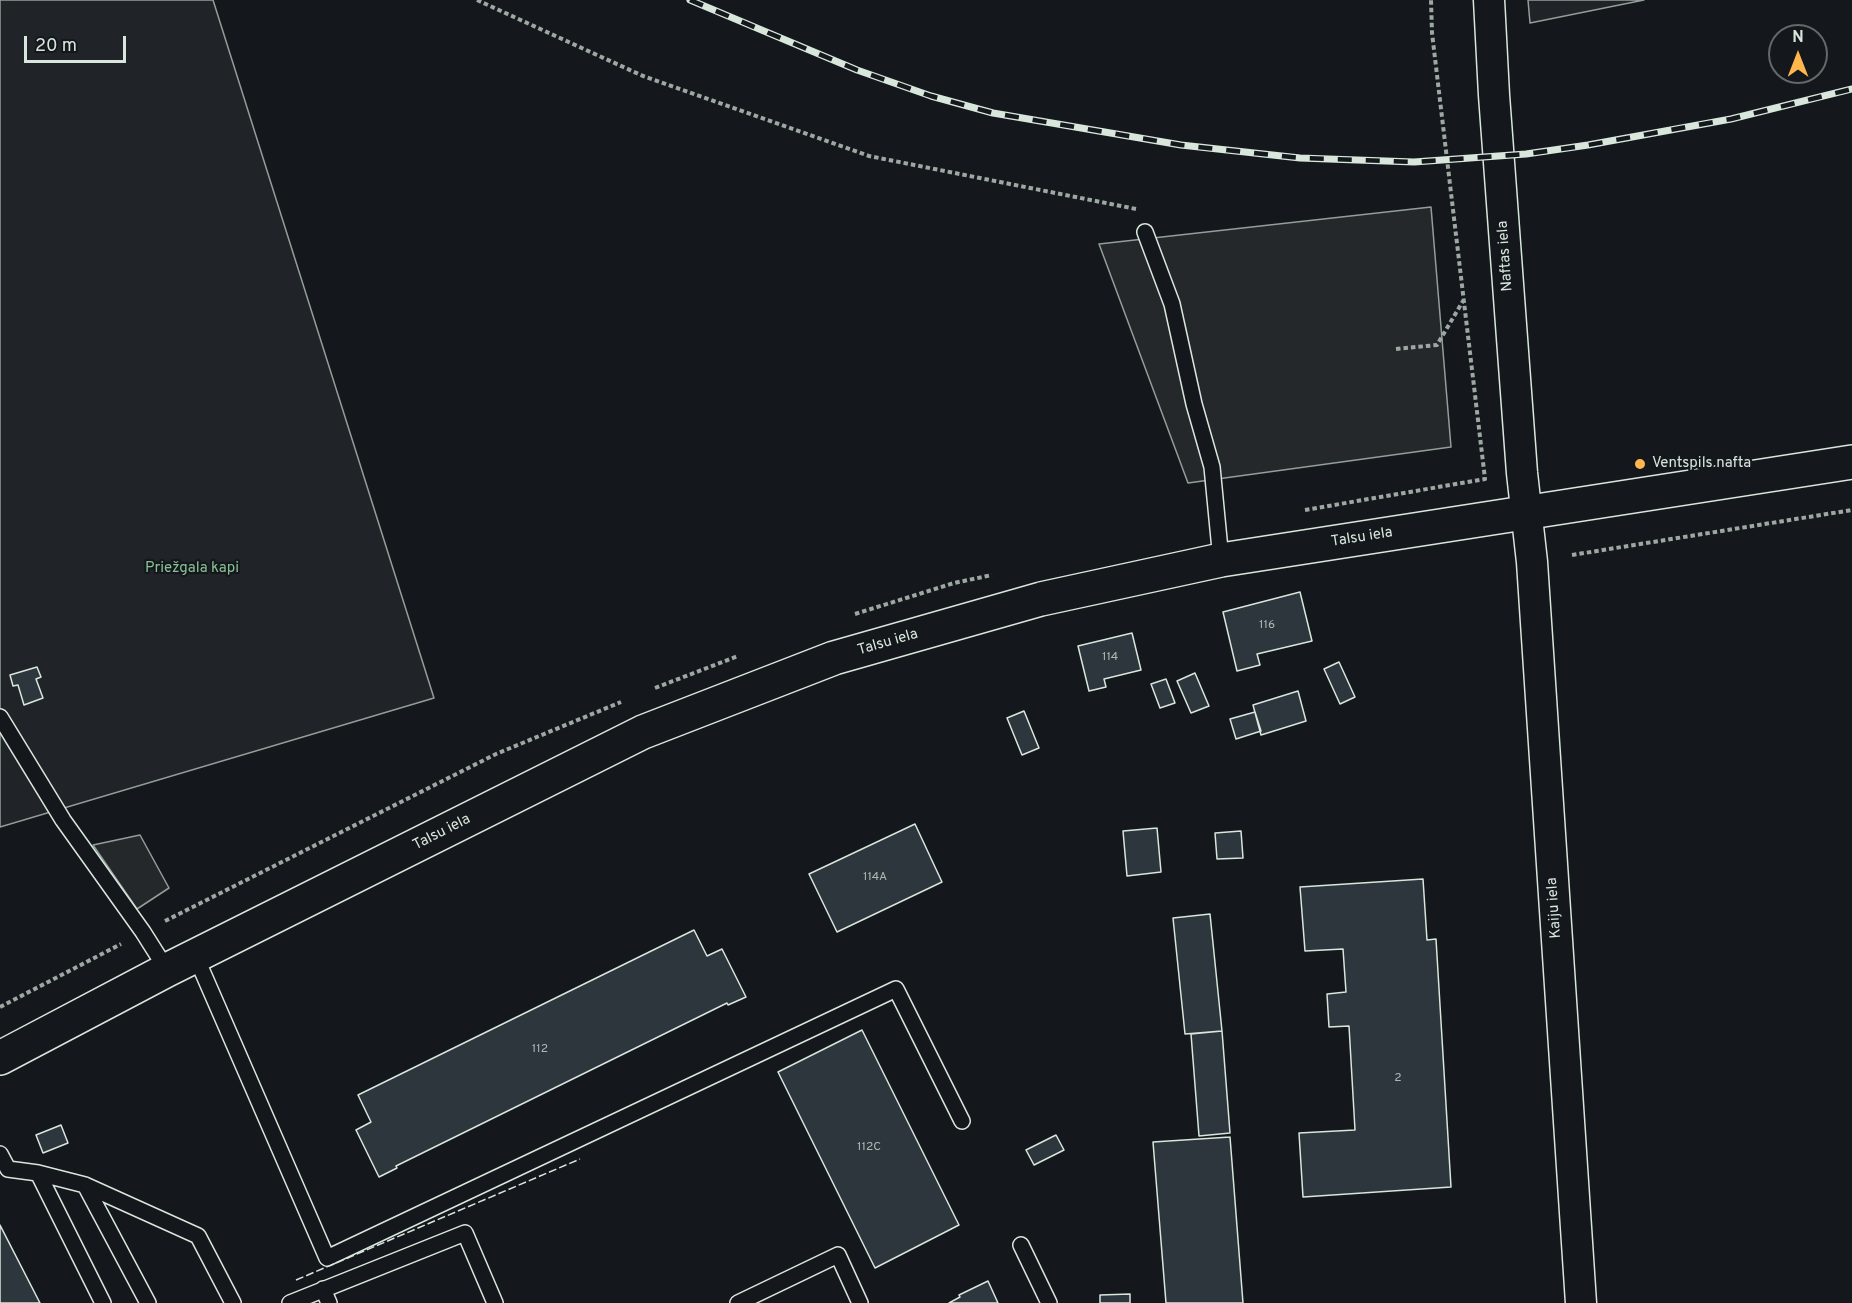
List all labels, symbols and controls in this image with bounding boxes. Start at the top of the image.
scale bar [27,24,129,62]
north arrow [1768,24,1828,84]
text: N [1792,28,1804,48]
text: 20 m [35,35,77,58]
street label: Naftas iela [1495,220,1517,292]
place label: Ventspils nafta [1652,455,1751,473]
marker: Ventspils nafta [1633,457,1647,471]
street label: Talsu iela [1330,524,1394,552]
park label: Priežgala kapi [145,560,239,578]
house number: 116 [1259,619,1275,633]
street label: Talsu iela [856,626,920,660]
house number: 114 [1102,651,1118,665]
street label: Talsu iela [410,811,474,855]
house number: 114A [863,871,887,885]
street label: Kaiju iela [1544,877,1566,939]
house number: 112 [532,1043,548,1057]
house number: 2 [1394,1072,1402,1086]
house number: 112C [857,1141,881,1155]

